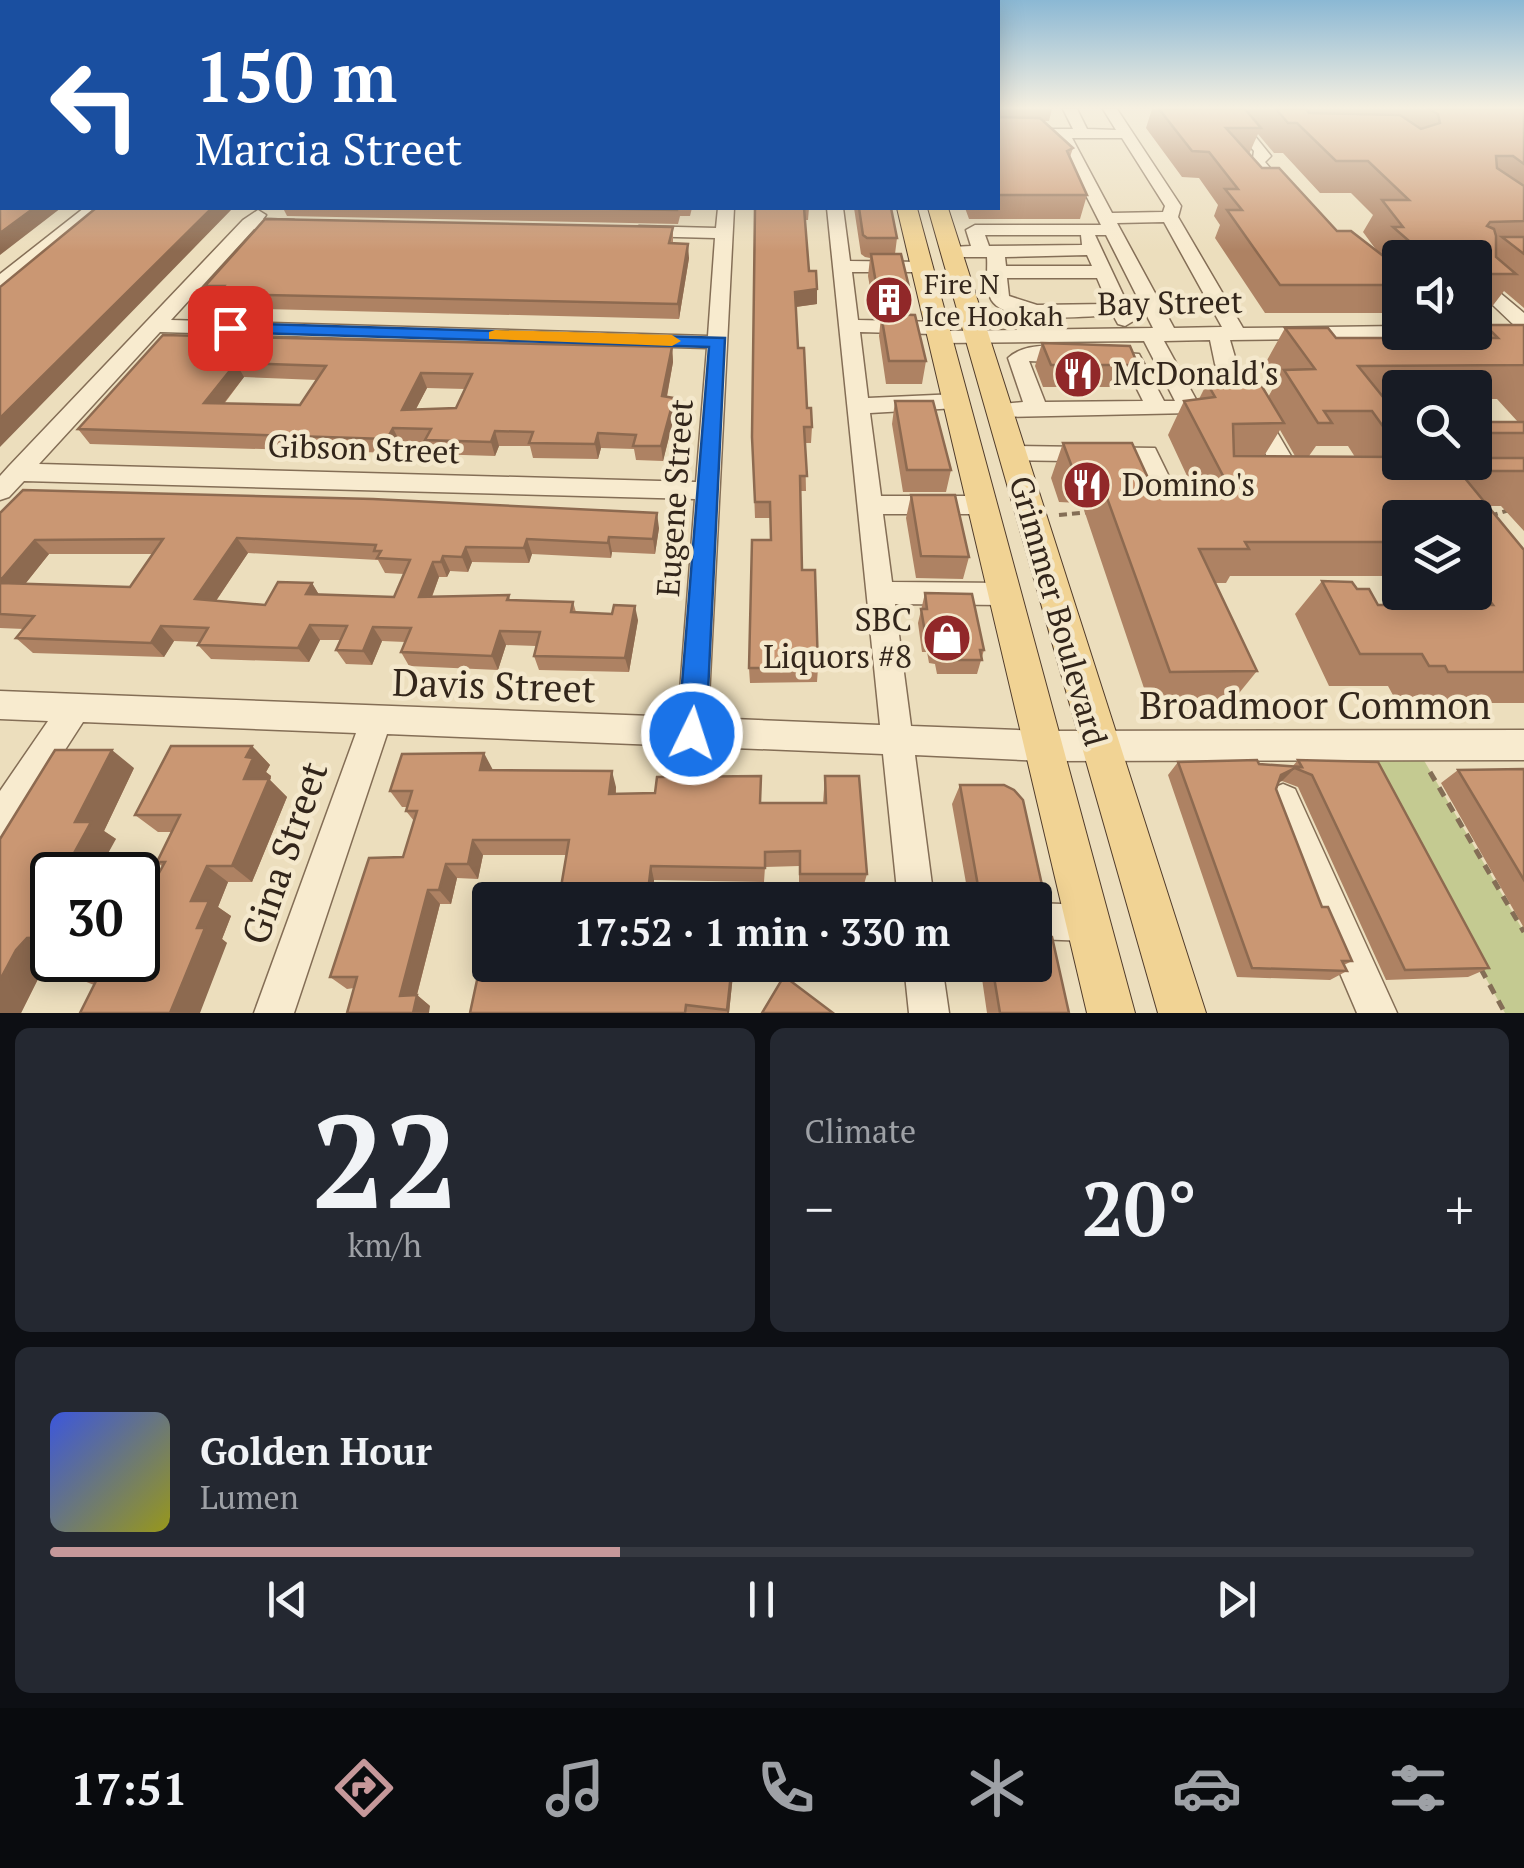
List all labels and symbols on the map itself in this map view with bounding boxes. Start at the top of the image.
place label: Fire N Ice Hookah [924,265,1064,334]
building icon: Fire N Ice Hookah [863,274,915,326]
street label: Bay Street [1097,280,1243,324]
pin [188,286,273,371]
restaurant icon: McDonald's [1052,348,1104,400]
place label: McDonald's [1113,352,1279,394]
street label: Eugene Street [646,397,702,598]
street label: Gibson Street [267,424,461,472]
restaurant icon: Domino's [1061,459,1113,511]
place label: Domino's [1122,463,1255,505]
street label: Grimmer Boulevard [1000,471,1118,751]
place label: SBC Liquors #8 [763,598,912,677]
shop icon: SBC Liquors #8 [921,612,973,664]
street label: Davis Street [391,656,597,714]
street label: Broadmoor Common [1139,680,1491,730]
position arrow [640,682,744,786]
street label: Gina Street [229,755,339,951]
speed limit sign: 30 [30,852,160,982]

